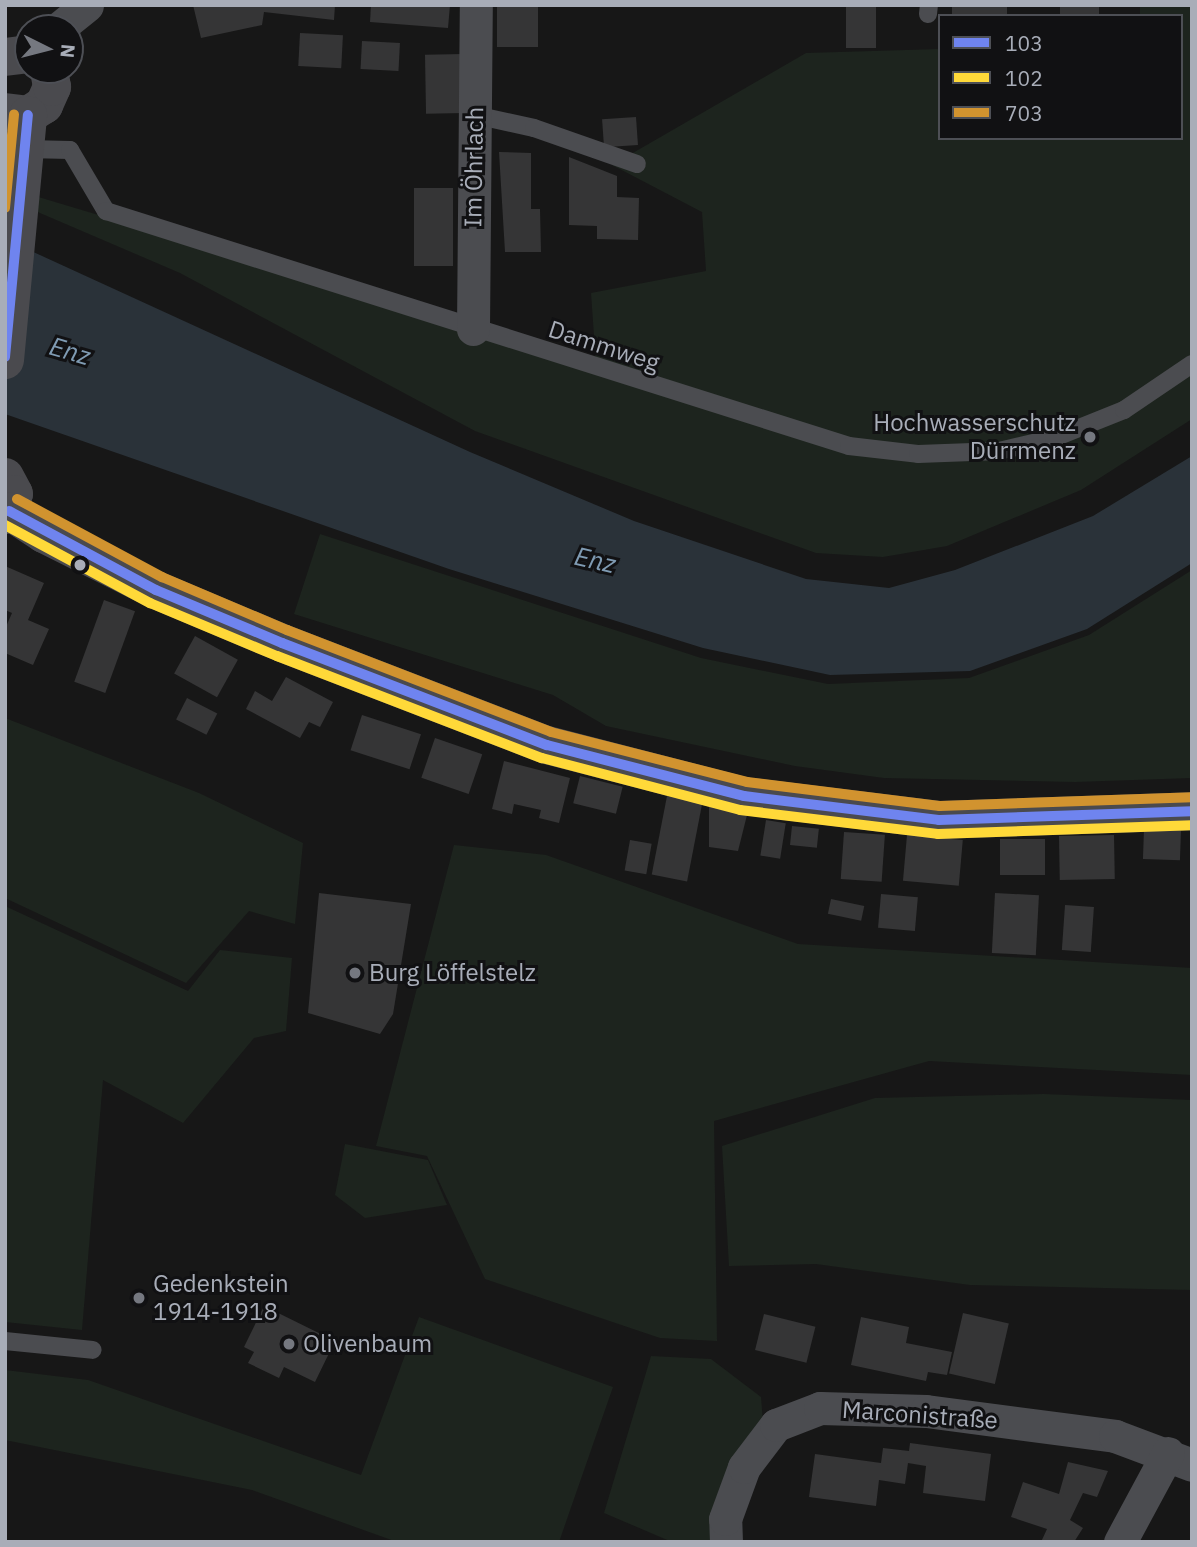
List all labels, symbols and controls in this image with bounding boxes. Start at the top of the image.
north arrow [14,14,84,84]
legend [938,14,1183,140]
text: 103 [1005,29,1043,57]
text: N [55,43,81,59]
text: 102 [1005,64,1043,92]
text: 703 [1005,99,1043,127]
street label: Im Öhrlach [459,106,489,228]
street label: Dammweg [545,315,663,377]
water label: Enz [46,330,94,372]
place label: Hochwasserschutz Dürrmenz [873,409,1076,465]
marker: Hochwasserschutz Dürrmenz [1082,429,1098,445]
water label: Enz [571,540,619,580]
unlabelled marker [73,558,87,572]
place label: Burg Löffelstelz [369,959,536,987]
marker: Burg Löffelstelz [347,965,363,981]
place label: Gedenkstein 1914-1918 [153,1270,289,1326]
marker: Gedenkstein 1914-1918 [131,1290,147,1306]
place label: Olivenbaum [303,1330,432,1358]
marker: Olivenbaum [281,1336,297,1352]
street label: Marconistraße [841,1395,999,1435]

